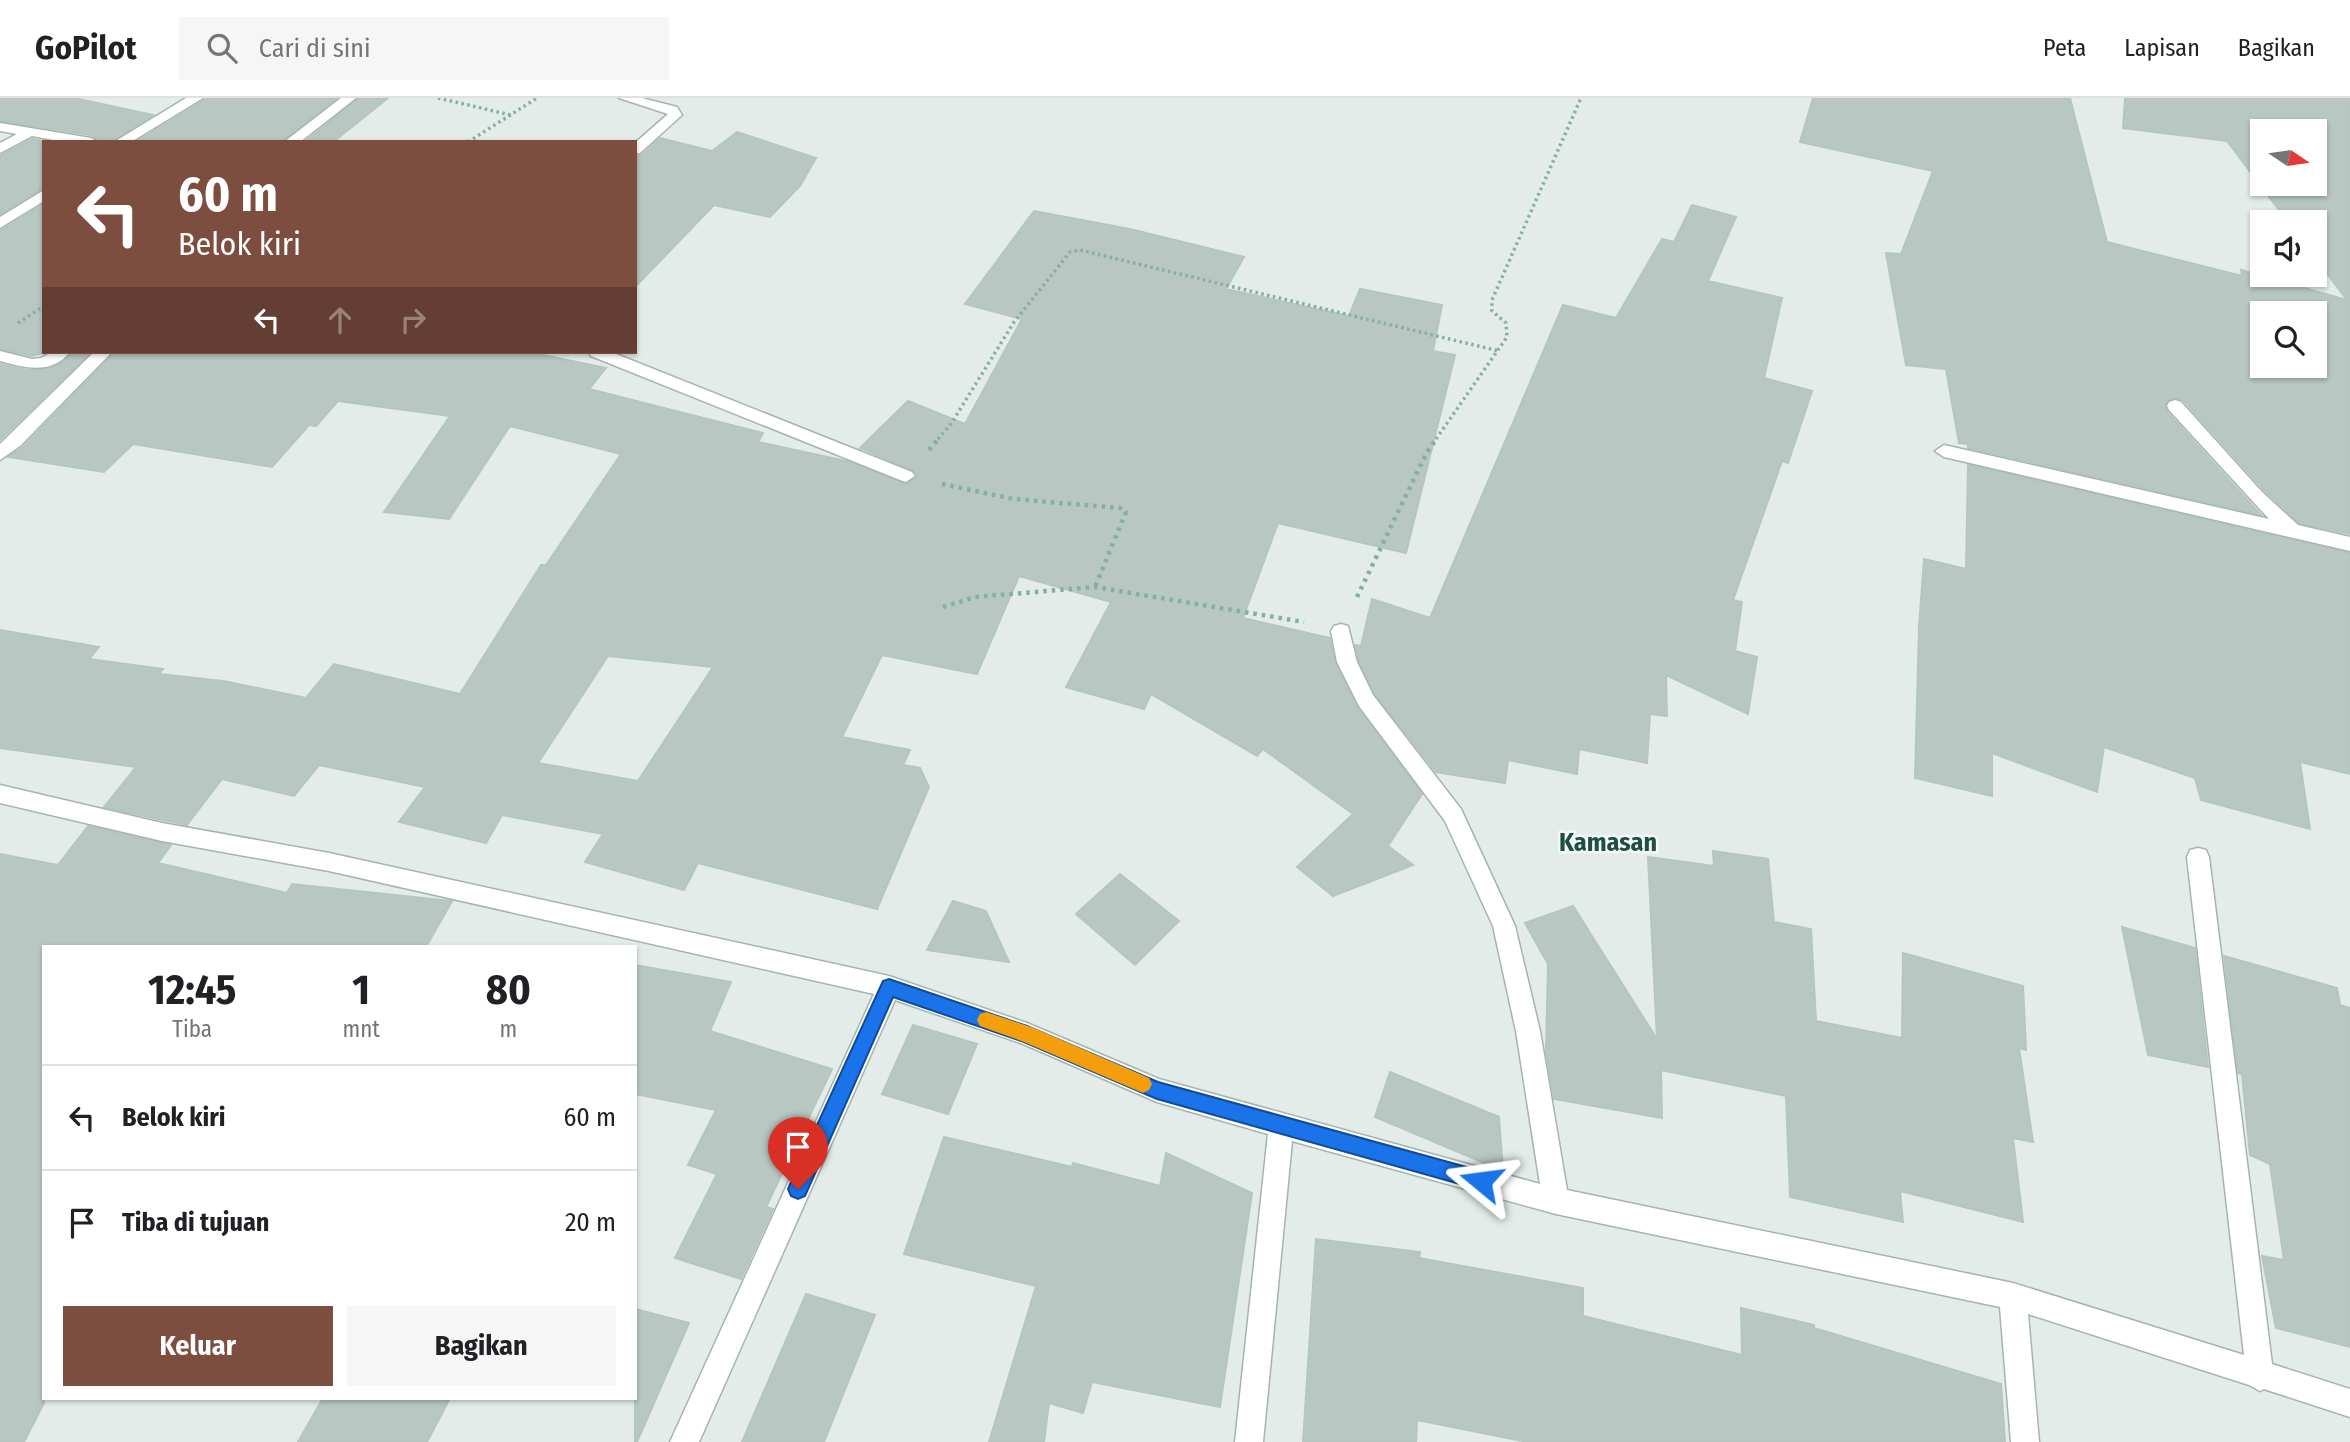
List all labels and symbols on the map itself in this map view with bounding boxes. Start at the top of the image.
north arrow [2250,119,2328,196]
district label: Kamasan [1559,827,1657,858]
pin [768,1117,828,1189]
position arrow [1444,1144,1518,1218]

